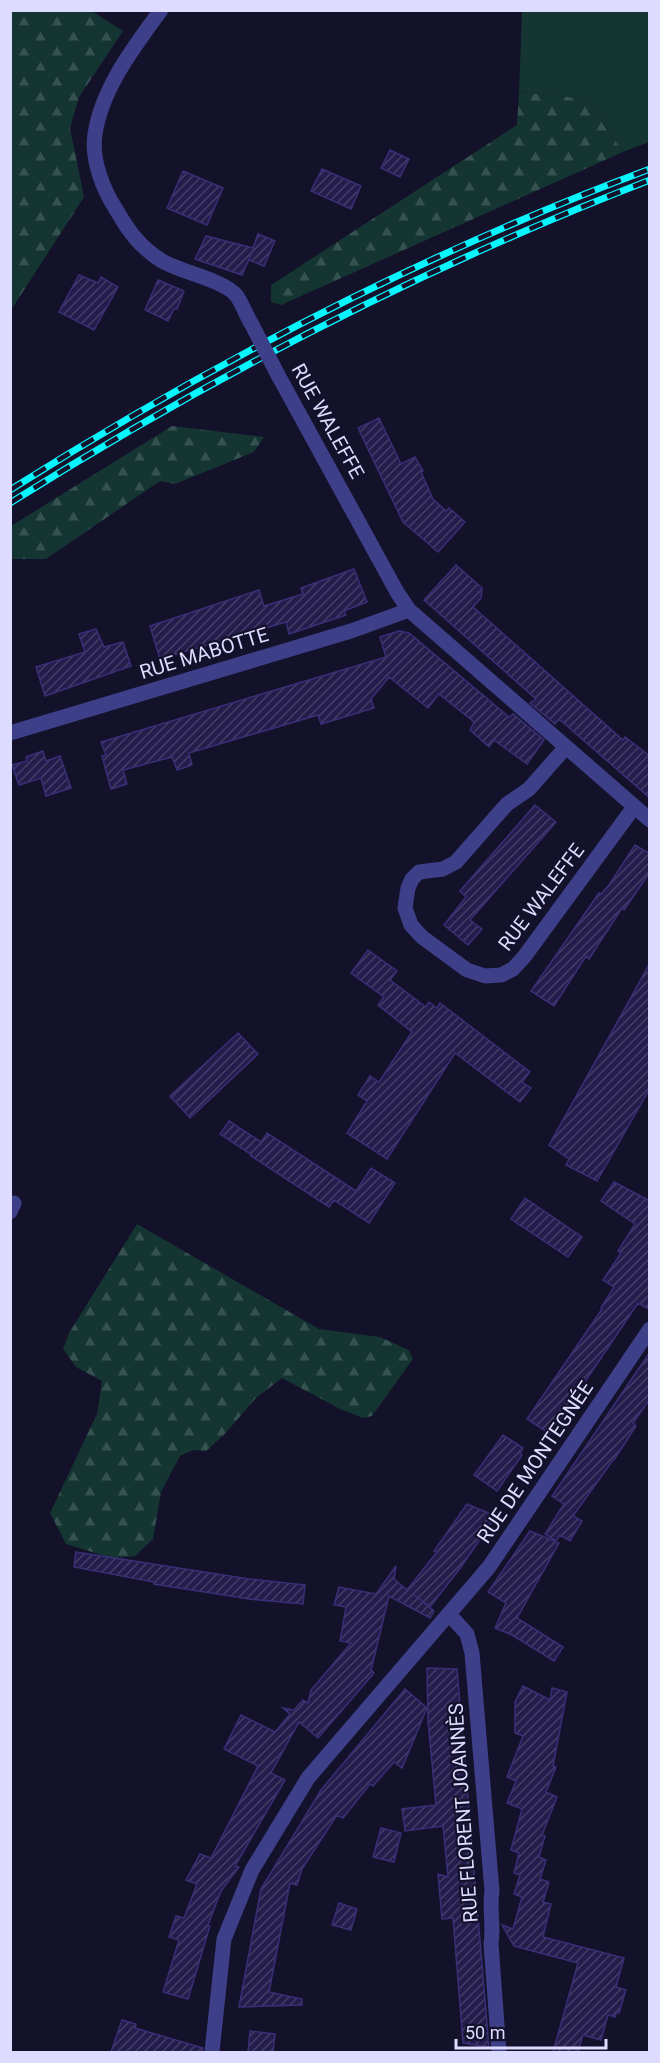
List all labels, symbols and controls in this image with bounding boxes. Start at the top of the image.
street label: RUE WALEFFE [287,359,369,483]
street label: RUE MABOTTE [137,622,271,684]
street label: RUE WALEFFE [493,839,589,955]
street label: RUE DE MONTEGNÉE [472,1376,598,1548]
street label: RUE FLORENT JOANNÈS [443,1702,483,1924]
scale bar [456,2012,606,2050]
text: 50 m [465,2022,505,2043]

